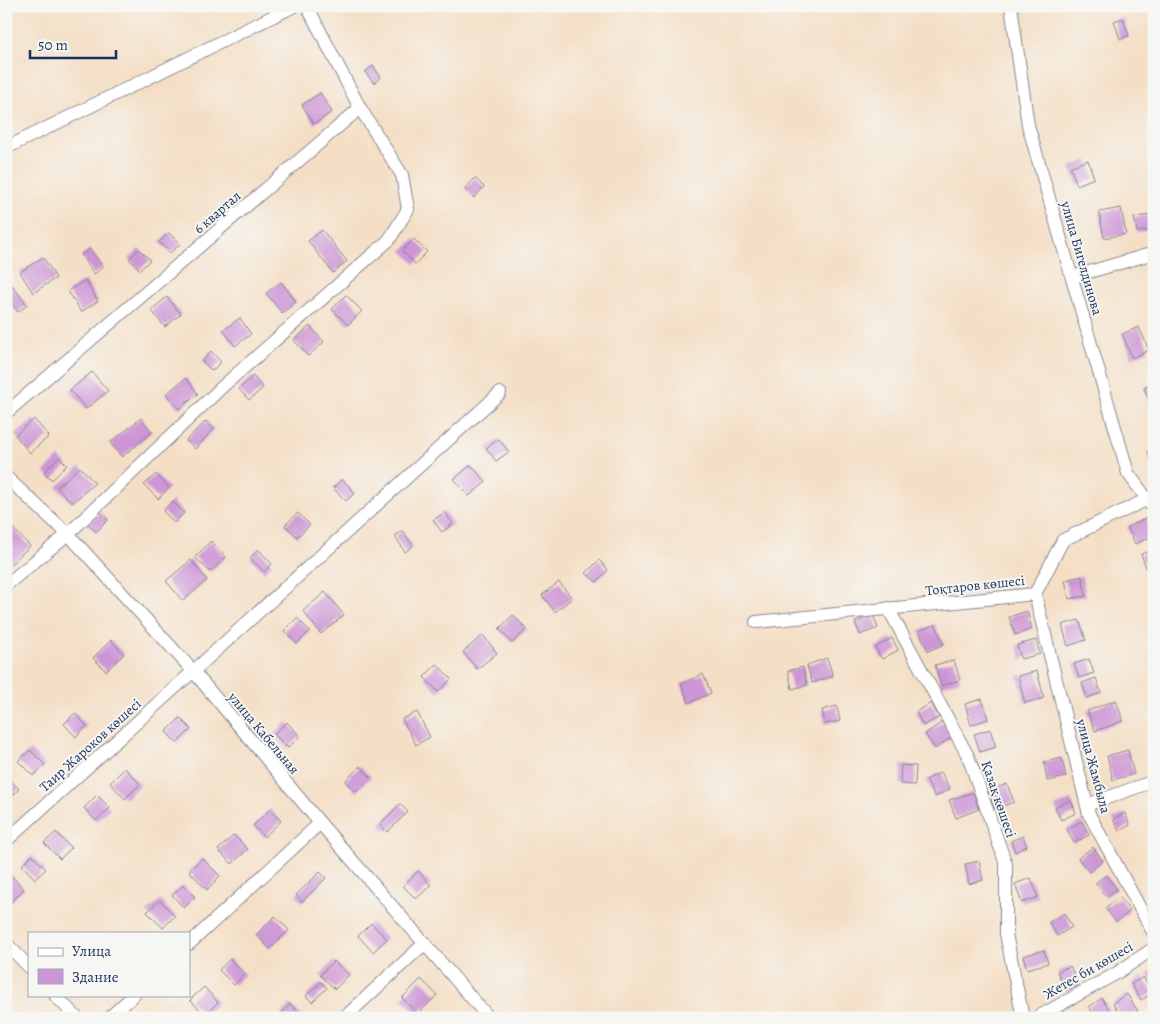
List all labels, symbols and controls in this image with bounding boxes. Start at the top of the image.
scale bar [30,28,116,60]
text: 50 m [38,35,68,55]
street label: 6 квартал [190,187,245,238]
street label: улица Бигелдинова [1056,198,1107,318]
street label: Тоқтаров көшесі [924,571,1026,600]
street label: улица Кабельная [223,687,304,779]
street label: Таир Жароков көшесі [35,695,145,796]
street label: улица Жамбыла [1072,716,1115,816]
street label: Қазақ көшесі [977,758,1021,840]
legend [28,932,190,996]
street label: Жетес би көшесі [1040,937,1137,1004]
text: Улица [72,941,111,961]
text: Здание [72,967,119,987]

